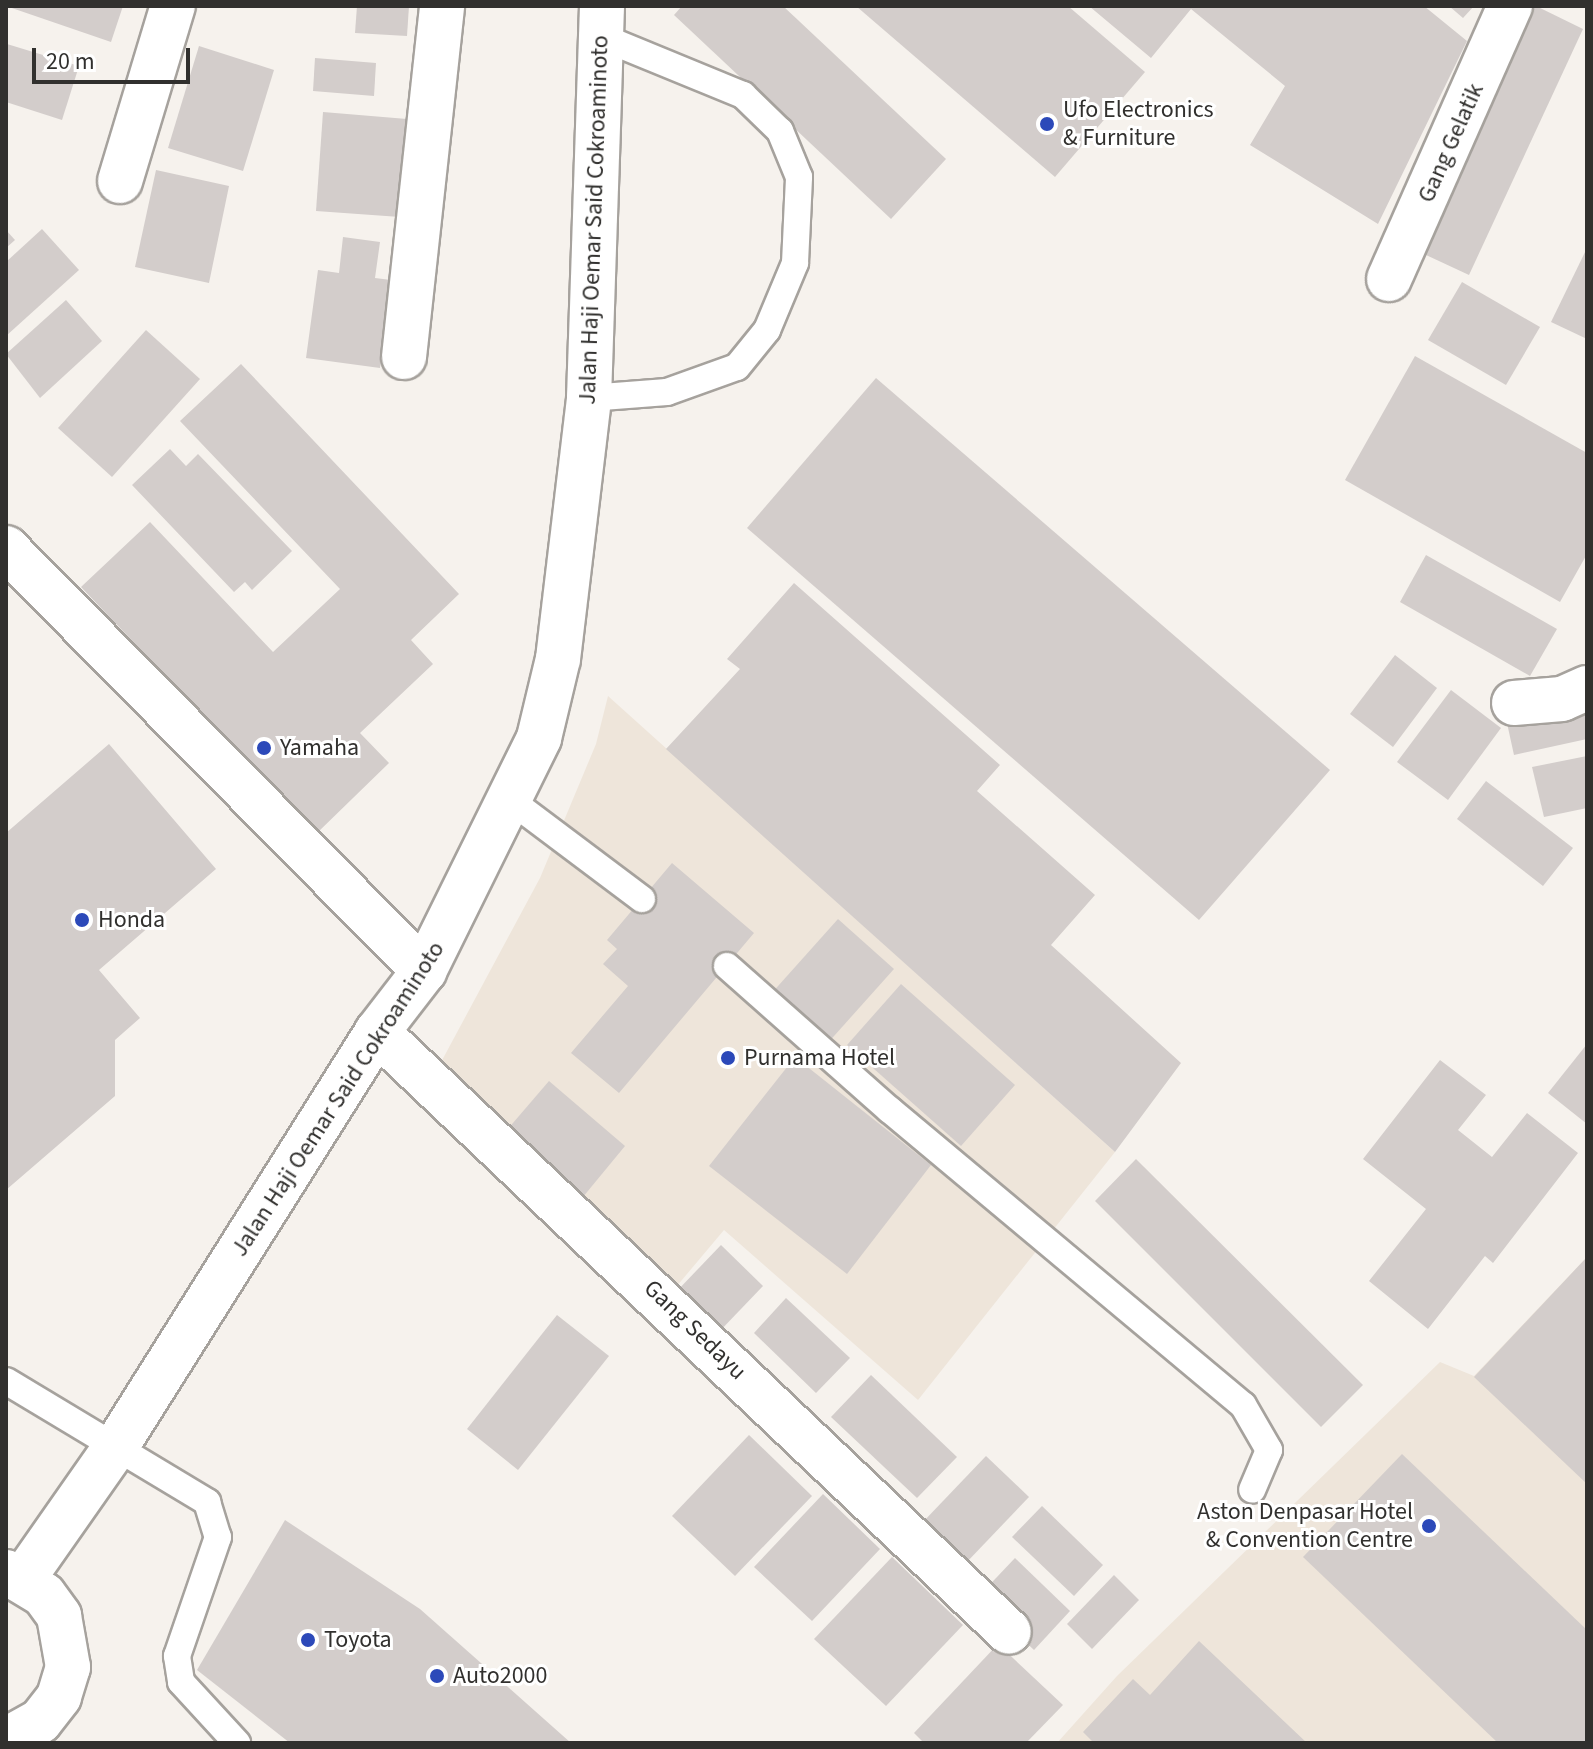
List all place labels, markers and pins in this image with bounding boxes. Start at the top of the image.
place label: Ufo Electronics & Furniture [1063,96,1214,152]
marker: Ufo Electronics & Furniture [1038,115,1056,133]
place label: Yamaha [280,734,359,762]
marker: Yamaha [255,739,273,757]
place label: Honda [98,906,165,934]
marker: Honda [73,911,91,929]
place label: Purnama Hotel [744,1044,895,1072]
marker: Purnama Hotel [719,1049,737,1067]
place label: Aston Denpasar Hotel & Convention Centre [1197,1498,1413,1554]
marker: Aston Denpasar Hotel & Convention Centre [1420,1517,1438,1535]
place label: Toyota [324,1626,392,1654]
marker: Toyota [299,1631,317,1649]
place label: Auto2000 [453,1662,547,1690]
marker: Auto2000 [428,1667,446,1685]

